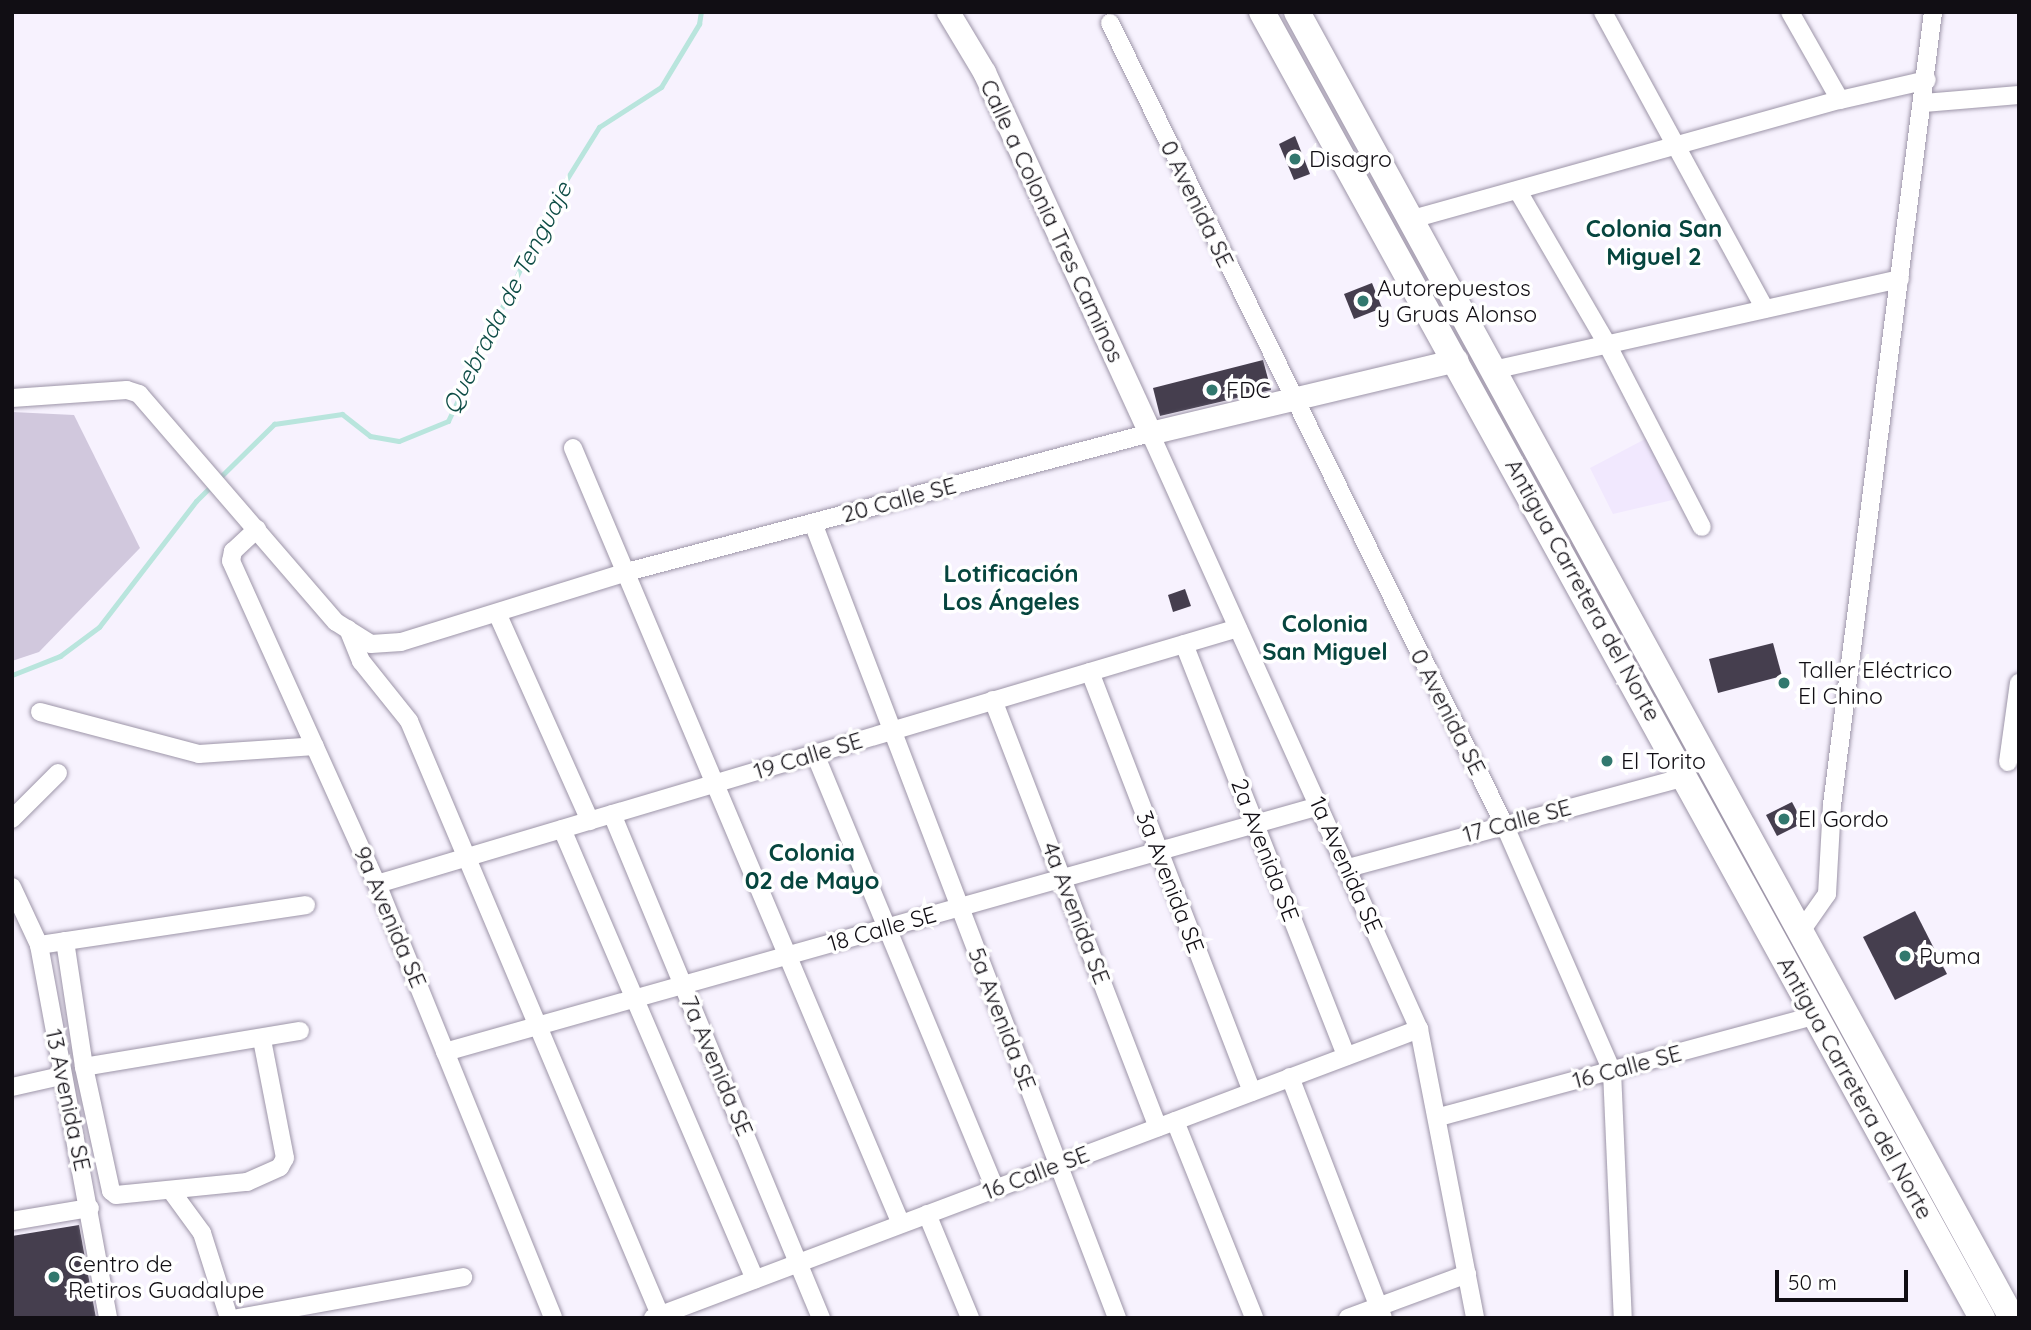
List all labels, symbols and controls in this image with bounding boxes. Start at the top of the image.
street label: Calle a Colonia Tres Caminos [974,75,1130,367]
street label: 0 Avenida SE [1154,136,1240,272]
place label: Disagro [1309,145,1392,173]
marker: Disagro [1287,151,1303,167]
water label: Quebrada de Tenguaje [436,177,578,419]
district label: Colonia San Miguel 2 [1586,215,1722,271]
place label: Autorepuestos y Gruas Alonso [1377,274,1537,328]
marker: Autorepuestos y Gruas Alonso [1355,293,1371,309]
place label: FDC [1226,376,1271,404]
marker: FDC [1204,382,1220,398]
street label: Antigua Carretera del Norte [1499,454,1667,726]
street label: 20 Calle SE [839,471,959,529]
district label: Lotificación Los Ángeles [942,560,1080,616]
district label: Colonia San Miguel [1262,610,1388,666]
street label: 0 Avenida SE [1404,644,1492,780]
place label: Taller Eléctrico El Chino [1798,656,1952,710]
marker: Taller Eléctrico El Chino [1776,675,1792,691]
street label: 19 Calle SE [750,726,866,786]
place label: El Torito [1621,747,1706,775]
marker: El Torito [1599,753,1615,769]
street label: 2a Avenida SE [1225,775,1305,925]
street label: 1a Avenida SE [1304,793,1388,937]
street label: 17 Calle SE [1460,793,1574,849]
place label: El Gordo [1798,805,1889,833]
street label: 3a Avenida SE [1130,807,1210,957]
marker: El Gordo [1776,811,1792,827]
street label: 4a Avenida SE [1036,838,1116,988]
district label: Colonia 02 de Mayo [745,839,879,895]
street label: 9a Avenida SE [348,842,432,992]
street label: 18 Calle SE [824,900,940,958]
place label: Puma [1919,942,1981,970]
street label: 5a Avenida SE [962,944,1042,1094]
marker: Puma [1897,948,1913,964]
street label: Antigua Carretera del Norte [1771,952,1939,1224]
street label: 7a Avenida SE [675,992,759,1140]
street label: 13 Avenida SE [39,1026,97,1174]
street label: 16 Calle SE [1569,1039,1685,1095]
street label: 16 Calle SE [979,1140,1093,1206]
place label: Centro de Retiros Guadalupe [68,1250,264,1304]
scale bar [1779,1256,1912,1300]
marker: Centro de Retiros Guadalupe [46,1269,62,1285]
text: 50 m [1788,1269,1837,1295]

